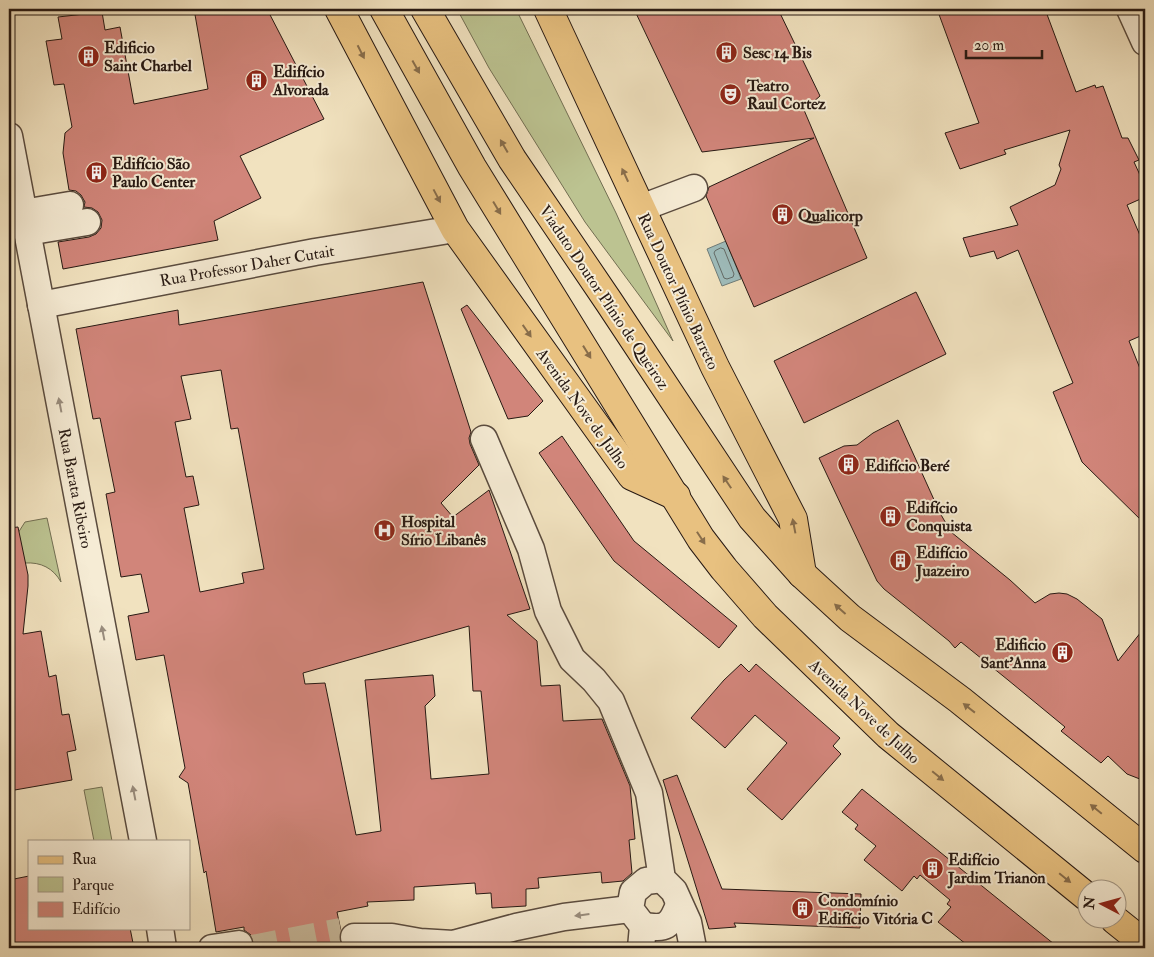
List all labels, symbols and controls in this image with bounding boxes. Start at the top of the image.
scale bar [966,28,1043,60]
text: 20 m [974,36,1004,55]
place label: Edificio Saint Charbel [104,38,193,76]
building icon: Sesc 14 Bis [715,40,739,64]
place label: Sesc 14 Bis [743,43,812,63]
building icon: Edificio Saint Charbel [76,44,100,68]
one-way arrow [357,45,365,59]
one-way arrow [412,60,421,73]
place label: Edifício Alvorada [272,62,329,100]
building icon: Edifício Alvorada [245,68,269,92]
place label: Teatro Raul Cortez [746,76,826,114]
theatre icon: Teatro Raul Cortez [719,82,743,106]
one-way arrow [500,139,509,152]
place label: Edifício São Paulo Center [112,154,196,192]
building icon: Edifício São Paulo Center [84,160,108,184]
one-way arrow [621,168,629,182]
one-way arrow [433,188,441,203]
one-way arrow [492,201,501,215]
street label: Viaduto Doutor Plínio de Queiroz [535,201,674,394]
building icon: Qualicorp [770,203,794,227]
place label: Qualicorp [798,206,863,227]
street label: Rua Doutor Plínio Barreto [633,210,723,373]
street label: Rua Professor Daher Cutait [158,241,336,291]
one-way arrow [522,324,532,338]
street label: Avenida Nove de Julho [530,344,633,474]
one-way arrow [582,346,591,359]
one-way arrow [55,396,63,412]
street label: Rua Barata Ribeiro [54,426,97,550]
building icon: Edifício Beré [837,453,861,477]
place label: Edifício Beré [865,456,951,476]
one-way arrow [723,475,732,488]
place label: Edifício Conquista [906,498,972,537]
building icon: Edifício Conquista [878,504,902,528]
place label: Hospital Sírio Libanês [401,512,486,550]
one-way arrow [789,517,797,533]
hospital icon: Hospital Sírio Libanês [373,518,397,542]
one-way arrow [696,531,705,544]
place label: Edifício Juazeiro [915,543,970,582]
building icon: Edifício Juazeiro [888,549,912,573]
one-way arrow [835,603,847,615]
one-way arrow [99,625,107,641]
place label: Edificio Sant'Anna [980,635,1046,673]
building icon: Edificio Sant'Anna [1050,641,1074,665]
street label: Avenida Nove de Julho [803,655,924,769]
one-way arrow [963,702,976,713]
one-way arrow [931,771,944,782]
one-way arrow [129,784,137,800]
one-way arrow [1090,803,1103,814]
legend [28,840,190,930]
text: Rua [72,850,97,869]
place label: Edifício Jardim Trianon [947,850,1046,889]
building icon: Edifício Jardim Trianon [920,856,944,880]
one-way arrow [1058,872,1070,884]
text: Parque [72,876,114,895]
north arrow [1076,880,1126,930]
place label: Condomínio Edifício Vitória C [818,891,933,929]
text: N [1080,895,1099,911]
building icon: Condomínio Edifício Vitória C [790,897,814,921]
text: Edifício [72,900,120,919]
one-way arrow [574,911,590,919]

